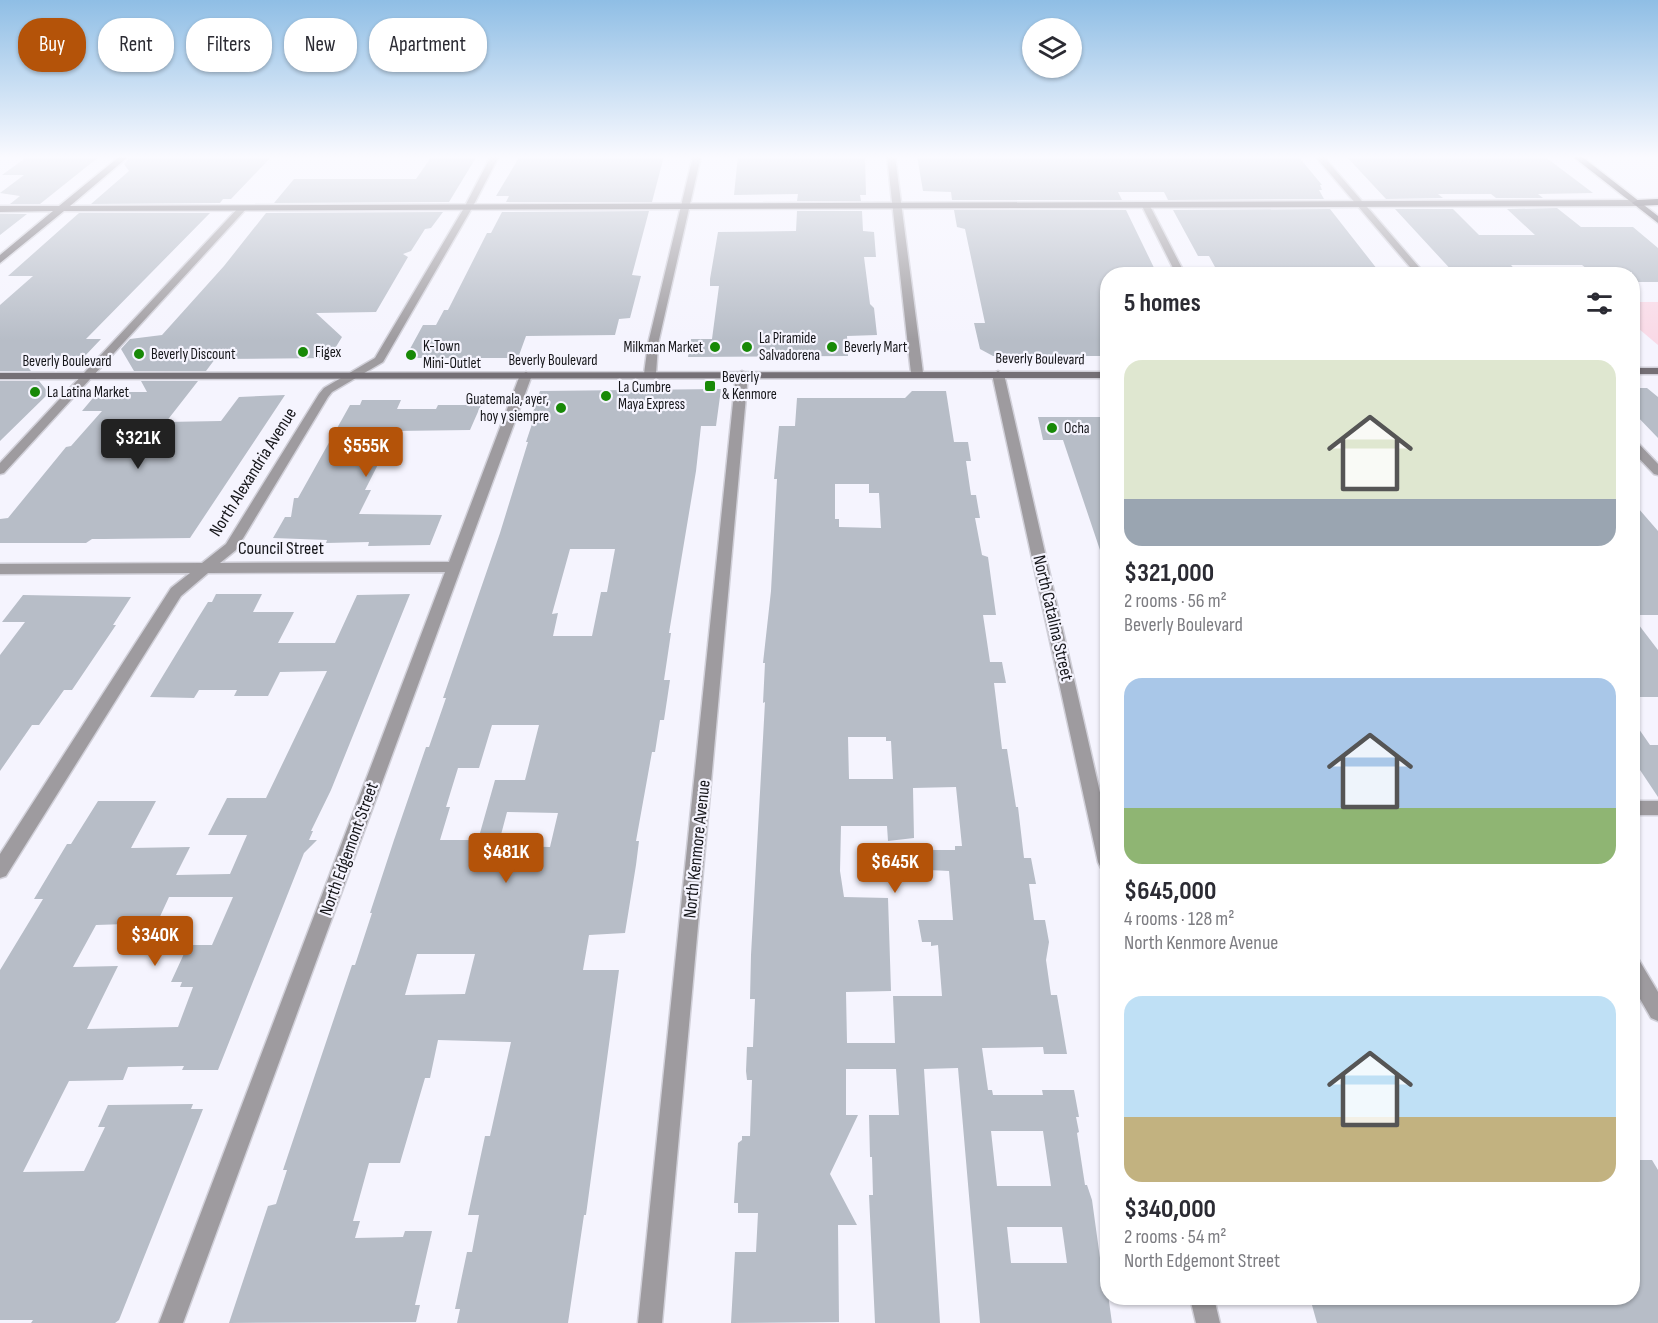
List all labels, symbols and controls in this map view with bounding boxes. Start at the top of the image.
chip: Buy [18,18,86,72]
chip: Rent [98,18,174,72]
chip: Filters [186,18,272,72]
chip: New [284,18,357,72]
chip: Apartment [369,18,487,72]
map controls [1022,18,1082,78]
button: layers [1022,18,1082,78]
icon: filters [1583,287,1616,320]
text: 5 homes [1124,288,1201,319]
place label: La Piramide Salvadorena [759,329,820,365]
place label: K-Town Mini-Outlet [423,337,481,373]
place label: Milkman Market [624,338,703,357]
place label: Beverly Mart [844,338,908,357]
marker: Milkman Market [708,340,722,354]
marker: La Piramide Salvadorena [740,340,754,354]
marker: Beverly Mart [825,340,839,354]
place label: Figex [315,343,342,362]
place label: Beverly Discount [151,345,236,364]
marker: Figex [296,345,310,359]
marker: Beverly Discount [132,347,146,361]
marker: K-Town Mini-Outlet [404,348,418,362]
street label: Beverly Boulevard [995,349,1085,369]
street label: Beverly Boulevard [508,351,598,370]
street label: Beverly Boulevard [22,352,112,371]
place label: Beverly & Kenmore [722,368,777,404]
place label: La Cumbre Maya Express [618,378,685,414]
marker: Beverly & Kenmore [703,379,717,393]
place label: La Latina Market [47,383,129,402]
marker: La Latina Market [28,385,42,399]
marker: La Cumbre Maya Express [599,389,613,403]
place label: Guatemala, ayer, hoy y siempre [466,390,549,426]
icon: home [1316,399,1424,507]
marker: Guatemala, ayer, hoy y siempre [554,401,568,415]
street label: North Alexandria Avenue [205,404,301,540]
pin: $321K [96,419,180,470]
place label: Ocha [1064,419,1090,438]
marker: Ocha [1045,421,1059,435]
text: $321K [115,426,161,450]
pin: $555K [324,427,408,478]
text: $555K [343,434,389,458]
street label: Council Street [238,538,325,559]
street label: North Catalina Street [1028,553,1078,683]
text: $321,000 [1124,558,1214,589]
text: 2 rooms · 56 m² [1124,589,1227,613]
text: Beverly Boulevard [1124,613,1243,637]
icon: home [1316,717,1424,825]
street label: North Edgemont Street [315,779,383,919]
street label: North Kenmore Avenue [679,779,715,919]
pin: $481K [464,833,548,884]
text: $481K [483,840,529,864]
pin: $645K [853,843,937,894]
text: $645K [871,850,919,874]
text: $645,000 [1124,876,1216,907]
text: 4 rooms · 128 m² [1124,907,1234,931]
pin: $340K [113,916,197,967]
text: $340K [131,923,179,947]
text: North Kenmore Avenue [1124,931,1278,955]
icon: home [1316,1035,1424,1143]
text: $340,000 [1124,1194,1216,1225]
text: 2 rooms · 54 m² [1124,1225,1226,1249]
text: North Edgemont Street [1124,1249,1280,1273]

